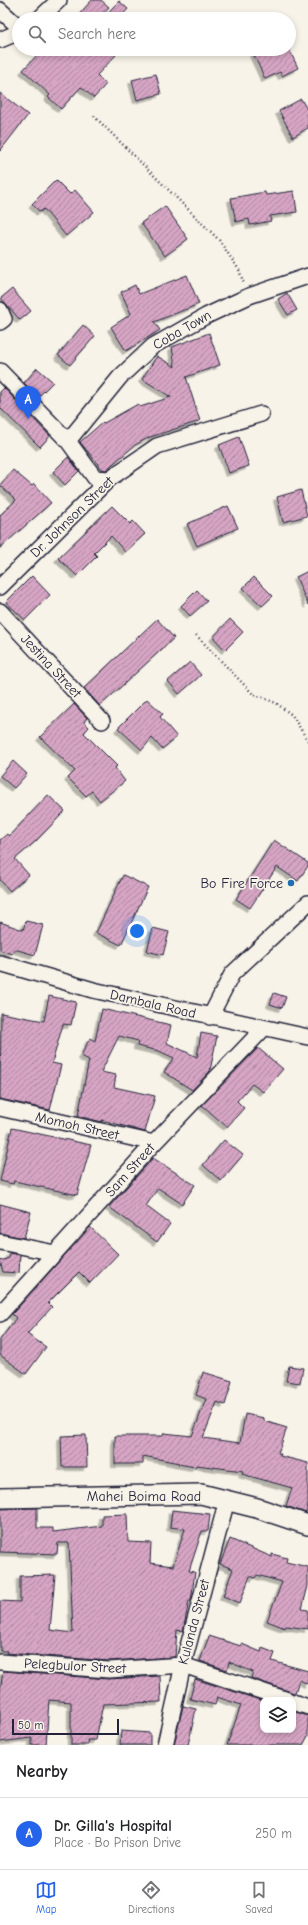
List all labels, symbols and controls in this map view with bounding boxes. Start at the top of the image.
search box [12,12,296,56]
icon: search [26,23,48,45]
text: Search here [58,25,136,43]
street label: Coba Town [150,306,214,354]
pin: A [15,386,41,419]
street label: Dr. Johnson Street [27,472,118,561]
street label: Jestina Street [17,631,86,702]
place label: Bo Fire Force [200,875,283,892]
marker: Bo Fire Force [286,878,296,888]
your location [127,921,147,941]
street label: Dambala Road [108,986,198,1022]
street label: Momoh Street [34,1108,121,1144]
street label: Sam Street [102,1139,159,1200]
street label: Mahei Boima Road [87,1488,201,1505]
street label: Kulanda Street [174,1577,214,1666]
street label: Pelegbulor Street [24,1655,127,1677]
map controls [260,1697,296,1733]
button: layers [260,1697,296,1733]
scale bar [12,1717,119,1736]
text: 50 m [18,1719,43,1732]
text: Nearby [16,1762,67,1781]
text: Dr. Gilla's Hospital [54,1817,172,1835]
text: A [25,1826,33,1841]
text: 250 m [255,1826,292,1841]
text: Place · Bo Prison Drive [54,1835,181,1850]
tab: Map [35,1879,57,1916]
tab: Directions [128,1879,175,1916]
tab: Saved [245,1879,273,1916]

